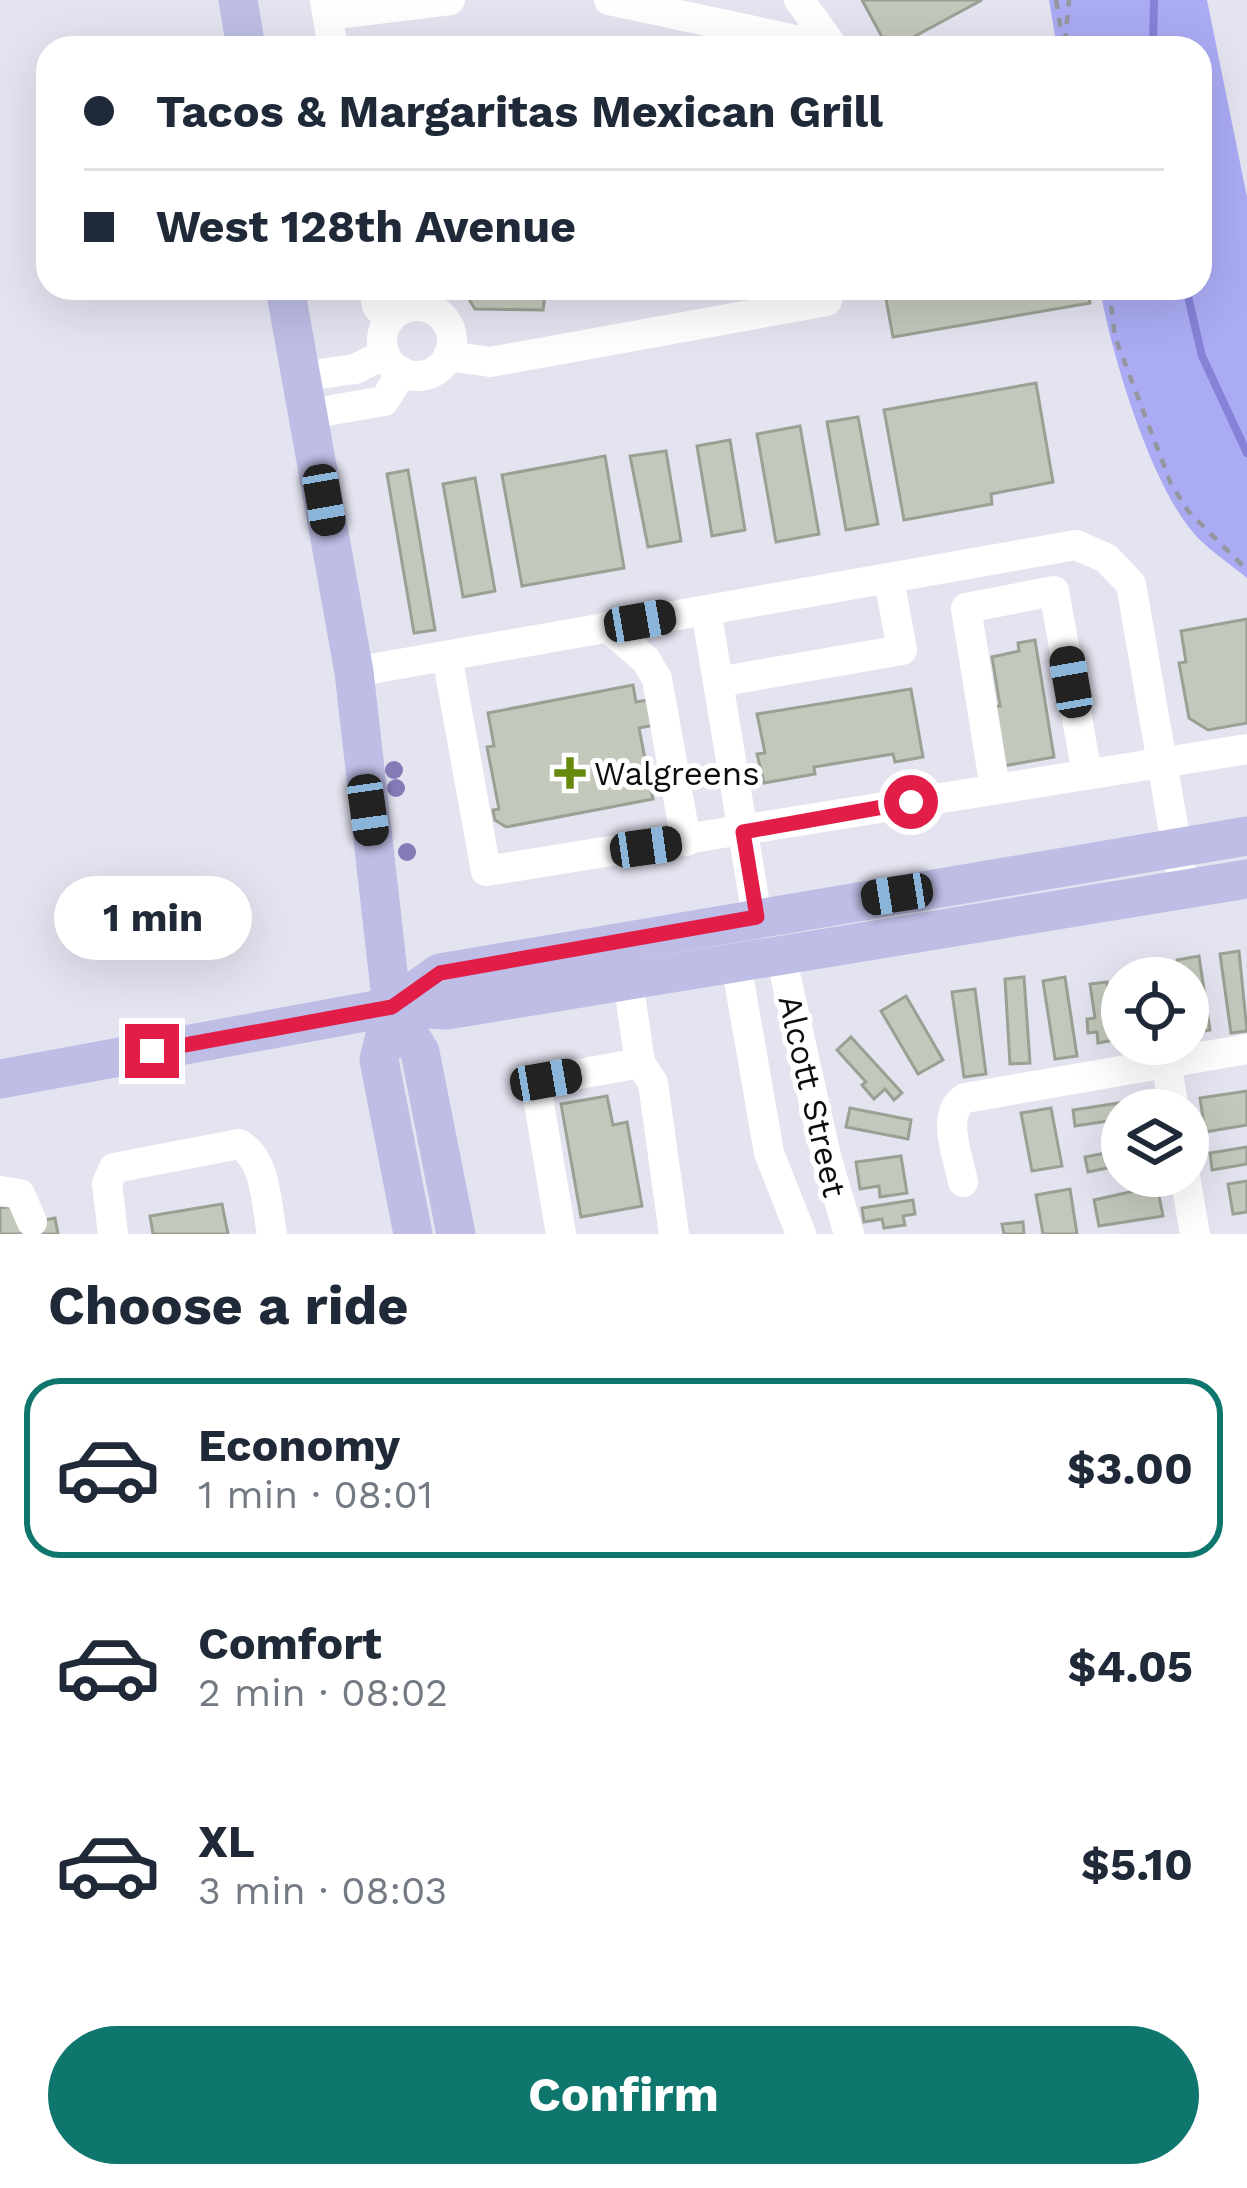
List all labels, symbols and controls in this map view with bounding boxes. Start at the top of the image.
text: Tacos & Margaritas Mexican Grill [156,85,883,138]
text: West 128th Avenue [156,200,576,253]
car [300,461,348,539]
car [601,597,679,645]
car [1047,643,1095,721]
place label: Walgreens [594,754,760,793]
marker: Walgreens [557,760,583,786]
car [345,772,391,848]
route start [884,775,938,829]
car [608,824,684,870]
car [859,871,935,917]
callout: 1 min [53,877,251,961]
text: 1 min [103,895,203,940]
map controls [1101,957,1209,1197]
button: locate [1101,957,1209,1065]
street label: Alcott Street [770,991,855,1201]
route end [125,1024,179,1078]
car [507,1056,585,1104]
button: layers [1101,1089,1209,1197]
text: Choose a ride [48,1274,409,1337]
icon: car [54,1414,162,1522]
text: Economy [198,1419,400,1472]
text: $3.00 [1067,1442,1193,1495]
text: 1 min · 08:01 [198,1472,433,1517]
icon: car [54,1612,162,1720]
text: Comfort [198,1617,382,1670]
text: $4.05 [1068,1640,1193,1693]
text: 2 min · 08:02 [198,1670,448,1715]
icon: car [54,1810,162,1918]
text: XL [198,1815,255,1868]
text: $5.10 [1081,1838,1193,1891]
text: 3 min · 08:03 [198,1868,447,1913]
button: Confirm [48,2026,1199,2164]

